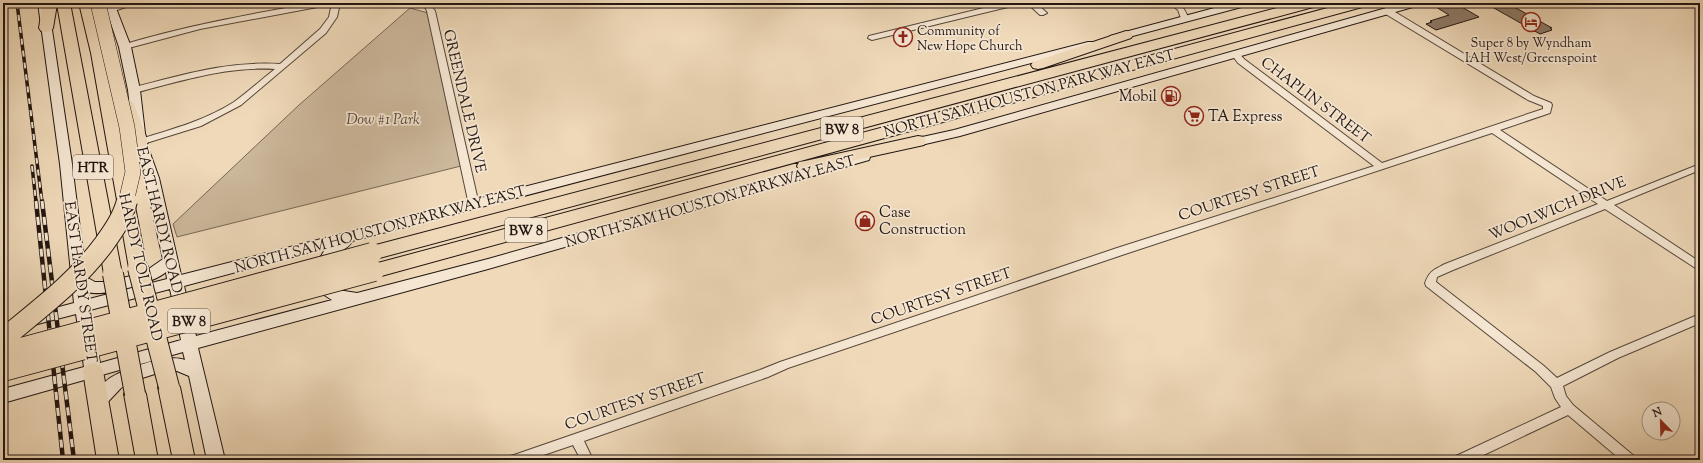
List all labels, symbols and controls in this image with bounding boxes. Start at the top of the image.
hotel icon: Super 8 by Wyndham IAH West/Greenspoint [1520,11,1542,33]
place label: Community of New Hope Church [917,23,1023,56]
church icon: Community of New Hope Church [892,26,914,48]
street label: GREENDALE DRIVE [437,28,490,175]
place label: Super 8 by Wyndham IAH West/Greenspoint [1465,35,1597,68]
street label: NORTH SAM HOUSTON PARKWAY EAST [881,45,1178,144]
street label: CHAPLIN STREET [1256,53,1375,150]
fuel station icon: Mobil [1160,85,1182,107]
place label: Mobil [1119,87,1157,108]
supermarket icon: TA Express [1183,105,1205,127]
place label: TA Express [1208,107,1283,128]
park label: Dow #1 Park [346,110,420,131]
road number: BW 8 [821,117,863,141]
street label: EAST HARDY ROAD [130,145,187,296]
street label: NORTH SAM HOUSTON PARKWAY EAST [563,151,858,254]
road number: HTR [73,155,113,179]
street label: COURTESY STREET [1176,161,1323,227]
street label: WOOLWICH DRIVE [1486,172,1629,247]
street label: NORTH SAM HOUSTON PARKWAY EAST [232,181,529,280]
street label: HARDY TOLL ROAD [112,191,167,343]
street label: EAST HARDY STREET [58,200,101,365]
place label: Case Construction [879,203,966,241]
shop icon: Case Construction [854,210,876,232]
road number: BW 8 [505,218,547,242]
street label: COURTESY STREET [868,263,1015,331]
road number: BW 8 [168,309,210,333]
street label: COURTESY STREET [562,368,709,436]
north arrow [1641,401,1681,441]
text: N [1649,404,1665,422]

